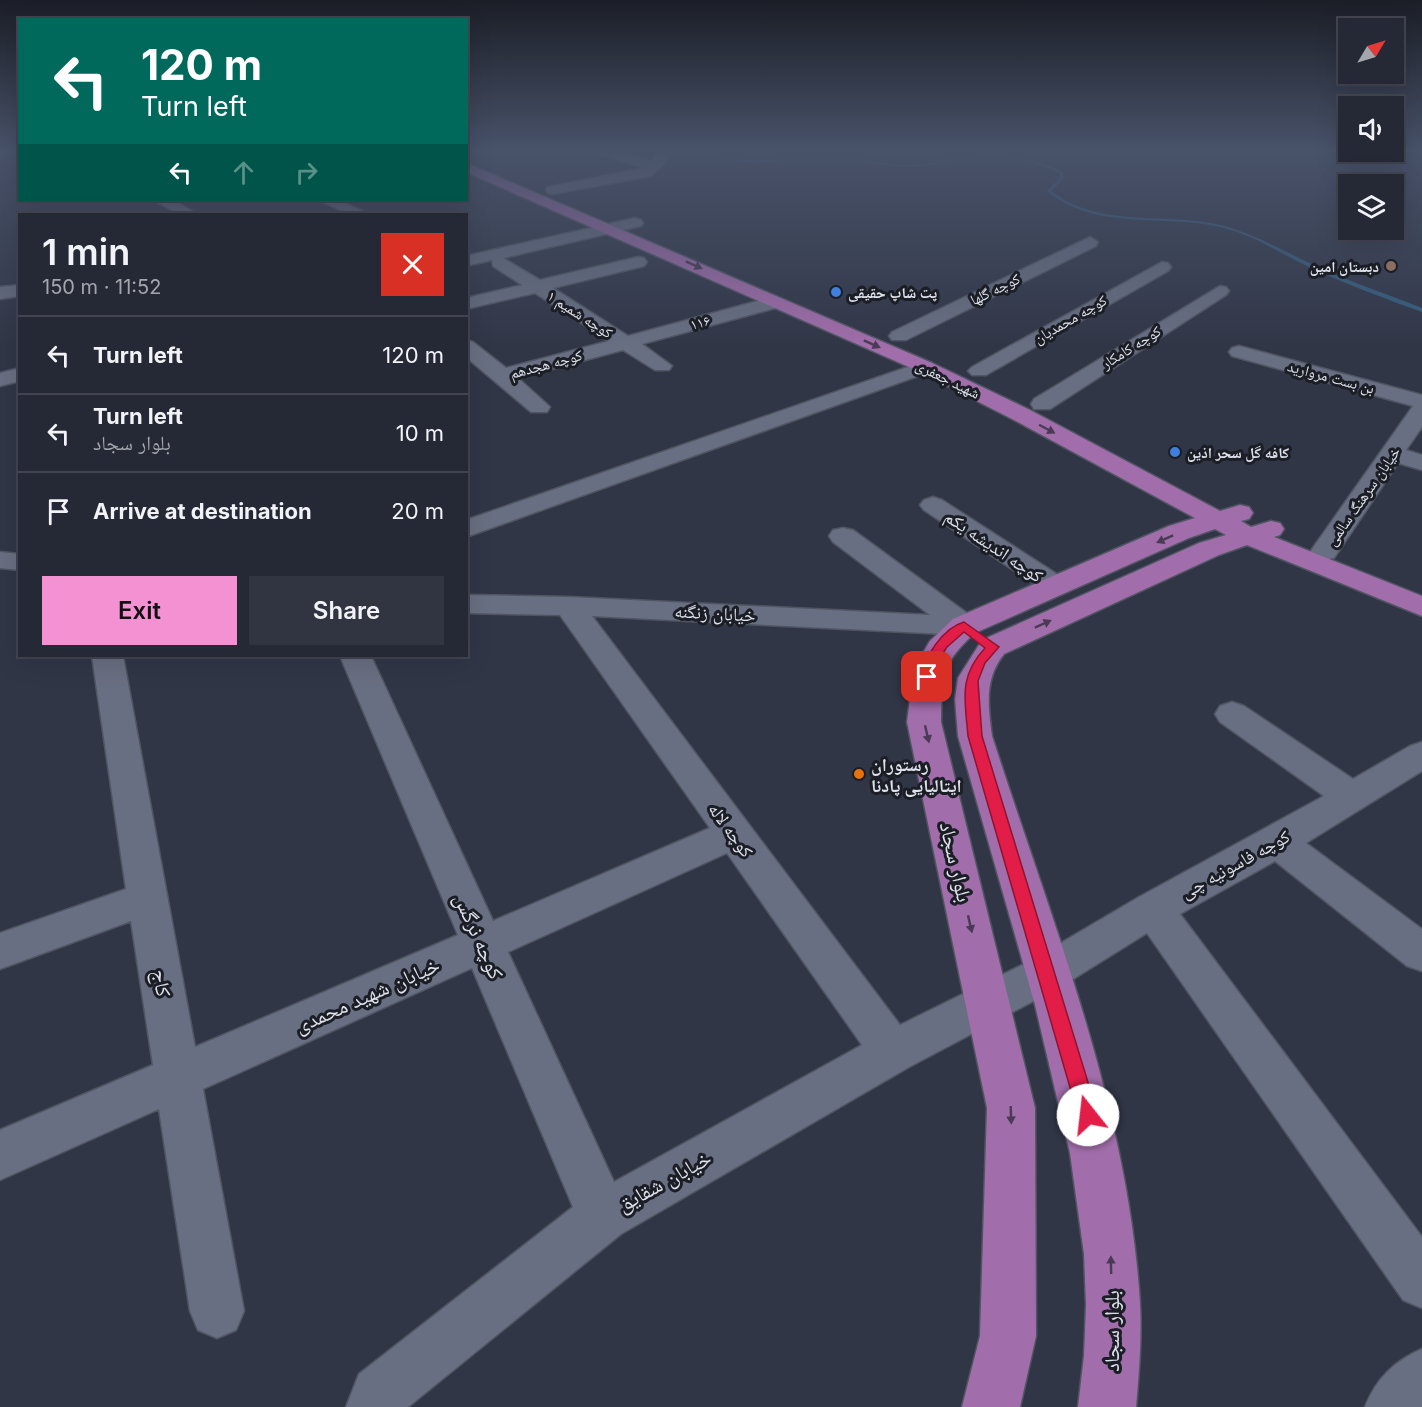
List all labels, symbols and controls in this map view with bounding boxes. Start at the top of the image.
north arrow [1338,18,1404,84]
map controls [1338,18,1404,240]
text: 120 m [141,39,262,90]
icon: left [42,42,120,120]
text: Turn left [141,90,247,123]
button: sound [1338,96,1404,162]
icon: left [164,156,197,189]
icon: ahead [227,156,260,189]
icon: right [290,156,323,189]
button: layers [1338,174,1404,240]
text: 1 min [42,230,130,274]
button: close [381,233,444,296]
place label: دبستان امین [1310,257,1379,276]
marker: دبستان امین [1384,259,1398,273]
one-way arrow [685,260,703,270]
street label: کوچه گلها [967,269,1023,309]
text: 150 m · 11:52 [42,275,161,299]
place label: پت شاپ حقیقی [848,283,937,302]
marker: پت شاپ حقیقی [829,285,843,299]
street label: کوچه شمیم ۱ [543,286,616,343]
street label: کوچه محمدیان [1030,290,1111,349]
street label: ۱۱۶ [688,310,712,334]
street label: کوچه کامکار [1097,321,1164,373]
icon: left [42,339,75,372]
one-way arrow [863,340,881,349]
text: Turn left [93,342,183,368]
text: 120 m [382,342,444,368]
street label: کوچه هجدهم [508,345,584,384]
street label: شهید جعفری [912,355,983,404]
street label: بن بست مروارید [1285,356,1377,399]
text: Turn left [93,403,183,429]
icon: left [42,417,75,450]
text: 10 m [396,420,444,446]
one-way arrow [1039,424,1056,434]
text: بلوار سجاد [93,431,171,455]
street label: خیابان سرهنگ سالمی [1322,442,1405,550]
place label: کافه گل سحر اذین [1187,443,1289,462]
marker: کافه گل سحر اذین [1168,445,1182,459]
icon: arrive [42,495,75,528]
text: Arrive at destination [93,498,312,524]
text: 20 m [391,498,444,524]
street label: کوچه اندیشه یکم [940,506,1047,588]
one-way arrow [1156,534,1174,544]
button: Exit [42,576,237,645]
button: Share [249,576,444,645]
street label: خیابان زنگنه [674,600,756,627]
one-way arrow [1035,620,1052,629]
pin [901,651,952,702]
icon: arrive [910,660,943,693]
one-way arrow [923,725,932,744]
place label: رستوران ایتالیایی پادنا [871,754,962,797]
marker: رستوران ایتالیایی پادنا [852,767,866,781]
street label: کوچه لاله [704,799,758,862]
street label: بلوار سجاد [935,819,977,905]
street label: کوچه فاسونیه چی [1177,825,1294,903]
street label: کوچه نرگس [448,889,509,984]
one-way arrow [966,915,975,934]
street label: خیابان شهید محمدی [291,952,443,1038]
street label: کاج [146,967,177,999]
position arrow [1056,1083,1120,1147]
one-way arrow [1006,1105,1015,1124]
street label: خیابان شقایق [613,1145,716,1218]
one-way arrow [1106,1256,1115,1275]
street label: بلوار سجاد [1099,1290,1124,1372]

